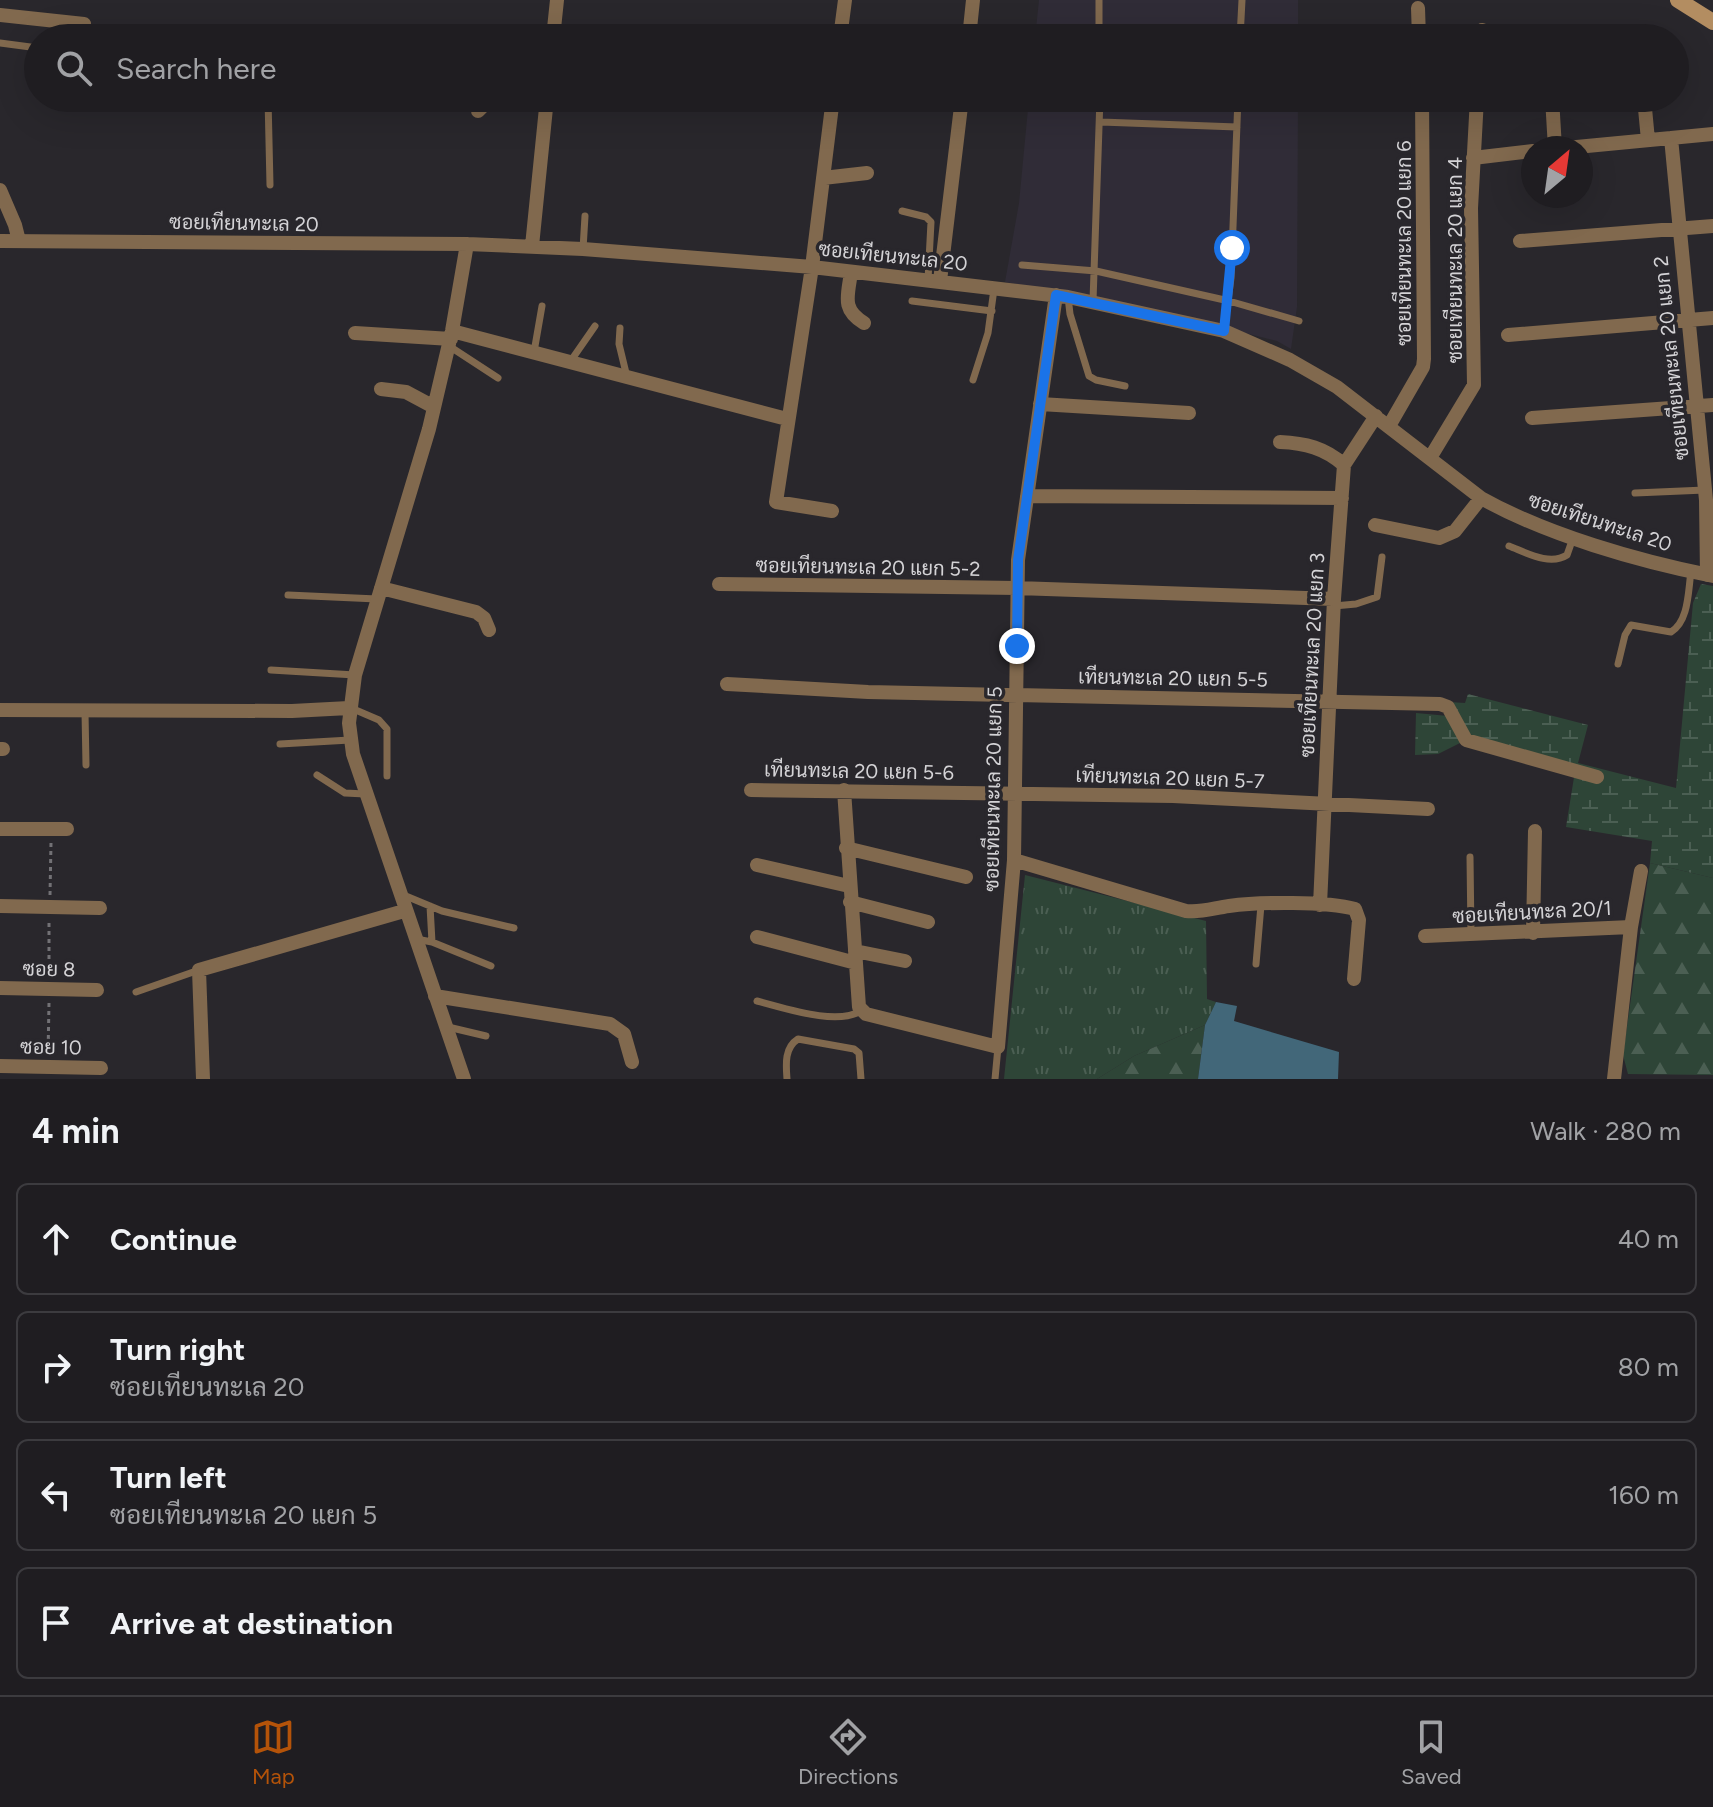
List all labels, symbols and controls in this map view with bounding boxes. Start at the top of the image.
search box [24,24,1689,112]
icon: search [52,46,96,90]
text: Search here [116,50,276,87]
north arrow [1521,136,1593,208]
street label: ซอยเทียนทะเล 20 แยก 6 [1391,140,1416,346]
street label: ซอยเทียนทะเล 20 แยก 4 [1442,157,1467,363]
street label: ซอยเทียนทะเล 20 [169,209,319,236]
route start [1214,230,1250,266]
street label: ซอยเทียนทะเล 20 [817,235,969,276]
street label: ซอยเทียนทะเล 20 แยก 2 [1647,255,1694,461]
street label: ซอยเทียนทะเล 20 [1525,487,1675,557]
street label: ซอยเทียนทะเล 20 แยก 5-2 [755,552,981,581]
street label: ซอยเทียนทะเล 20 แยก 3 [1294,552,1329,758]
route end [999,628,1035,664]
street label: เทียนทะเล 20 แยก 5-5 [1078,663,1268,692]
street label: ซอยเทียนทะเล 20 แยก 5 [978,686,1007,892]
street label: เทียนทะเล 20 แยก 5-6 [764,756,954,785]
street label: เทียนทะเล 20 แยก 5-7 [1075,762,1265,793]
street label: ซอยเทียนทะล 20/1 [1452,895,1612,928]
street label: ซอย 8 [22,957,76,981]
street label: ซอย 10 [20,1034,82,1060]
text: 4 min [32,1111,119,1152]
text: Walk · 280 m [1530,1115,1681,1147]
icon: ahead [34,1217,78,1261]
text: Continue [110,1221,237,1258]
text: 40 m [1618,1223,1679,1255]
text: Turn right [110,1331,245,1368]
icon: right [34,1345,78,1389]
text: 80 m [1618,1351,1679,1383]
text: ซอยเทียนทะเล 20 [110,1371,304,1403]
text: Turn left [110,1459,227,1496]
icon: left [34,1473,78,1517]
text: 160 m [1608,1479,1679,1511]
text: ซอยเทียนทะเล 20 แยก 5 [110,1499,377,1531]
icon: arrive [34,1601,78,1645]
text: Arrive at destination [110,1605,393,1642]
tab: Map [251,1715,295,1790]
tab: Directions [798,1715,898,1790]
tab: Saved [1401,1715,1462,1790]

